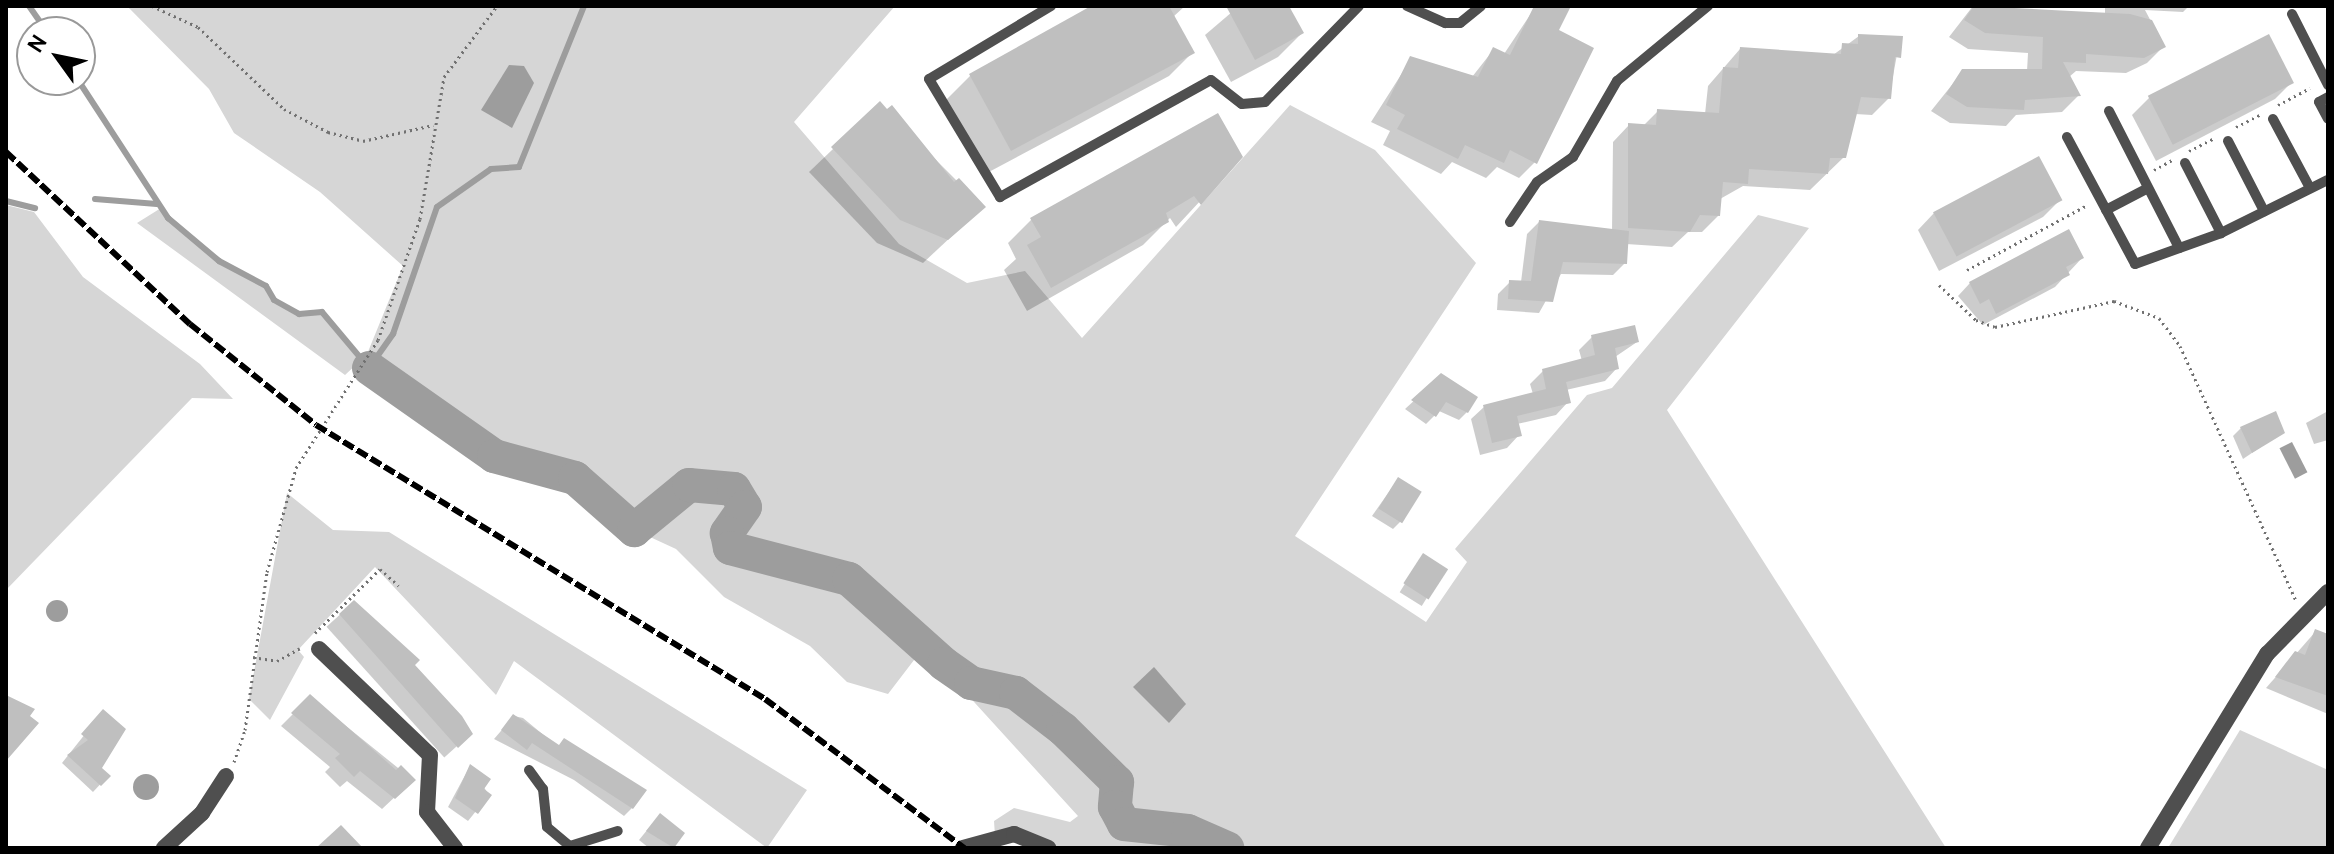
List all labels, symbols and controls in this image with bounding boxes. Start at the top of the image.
north arrow [16,16,96,96]
text: N [22,30,53,58]

